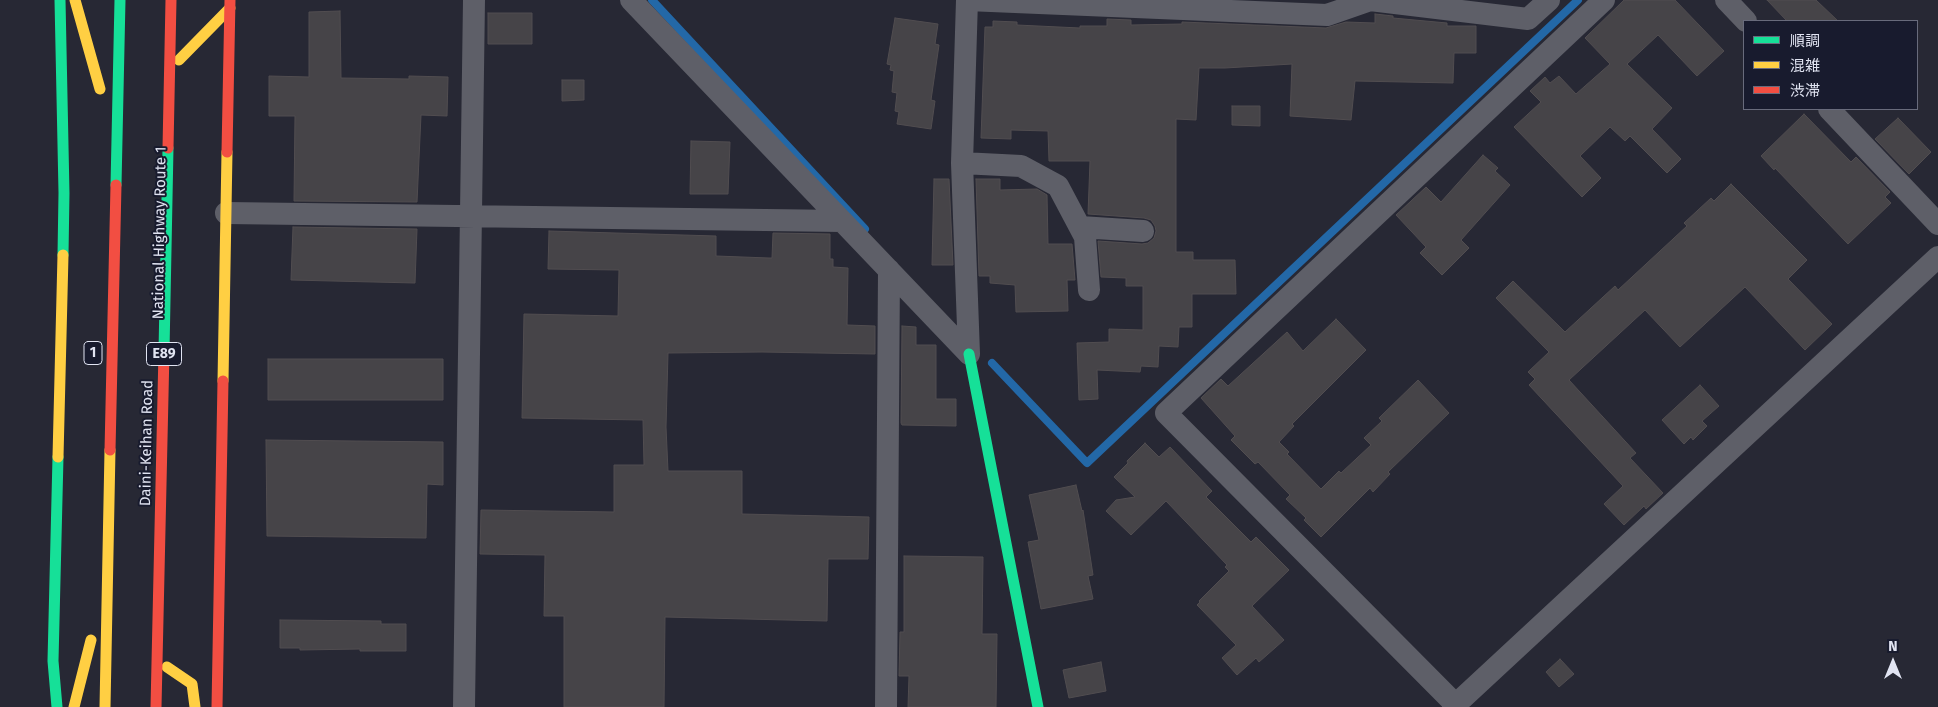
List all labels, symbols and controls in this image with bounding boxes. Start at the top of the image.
legend [1743,20,1918,110]
text: 順調 [1790,32,1820,50]
text: 混雑 [1790,57,1820,75]
text: 渋滞 [1790,82,1820,100]
street label: National Highway Route 1 [149,146,171,320]
road number: 1 [84,342,102,364]
road number: E89 [146,342,182,366]
street label: Daini-Keihan Road [137,380,157,506]
north arrow [1868,637,1918,687]
text: N [1888,638,1898,655]

